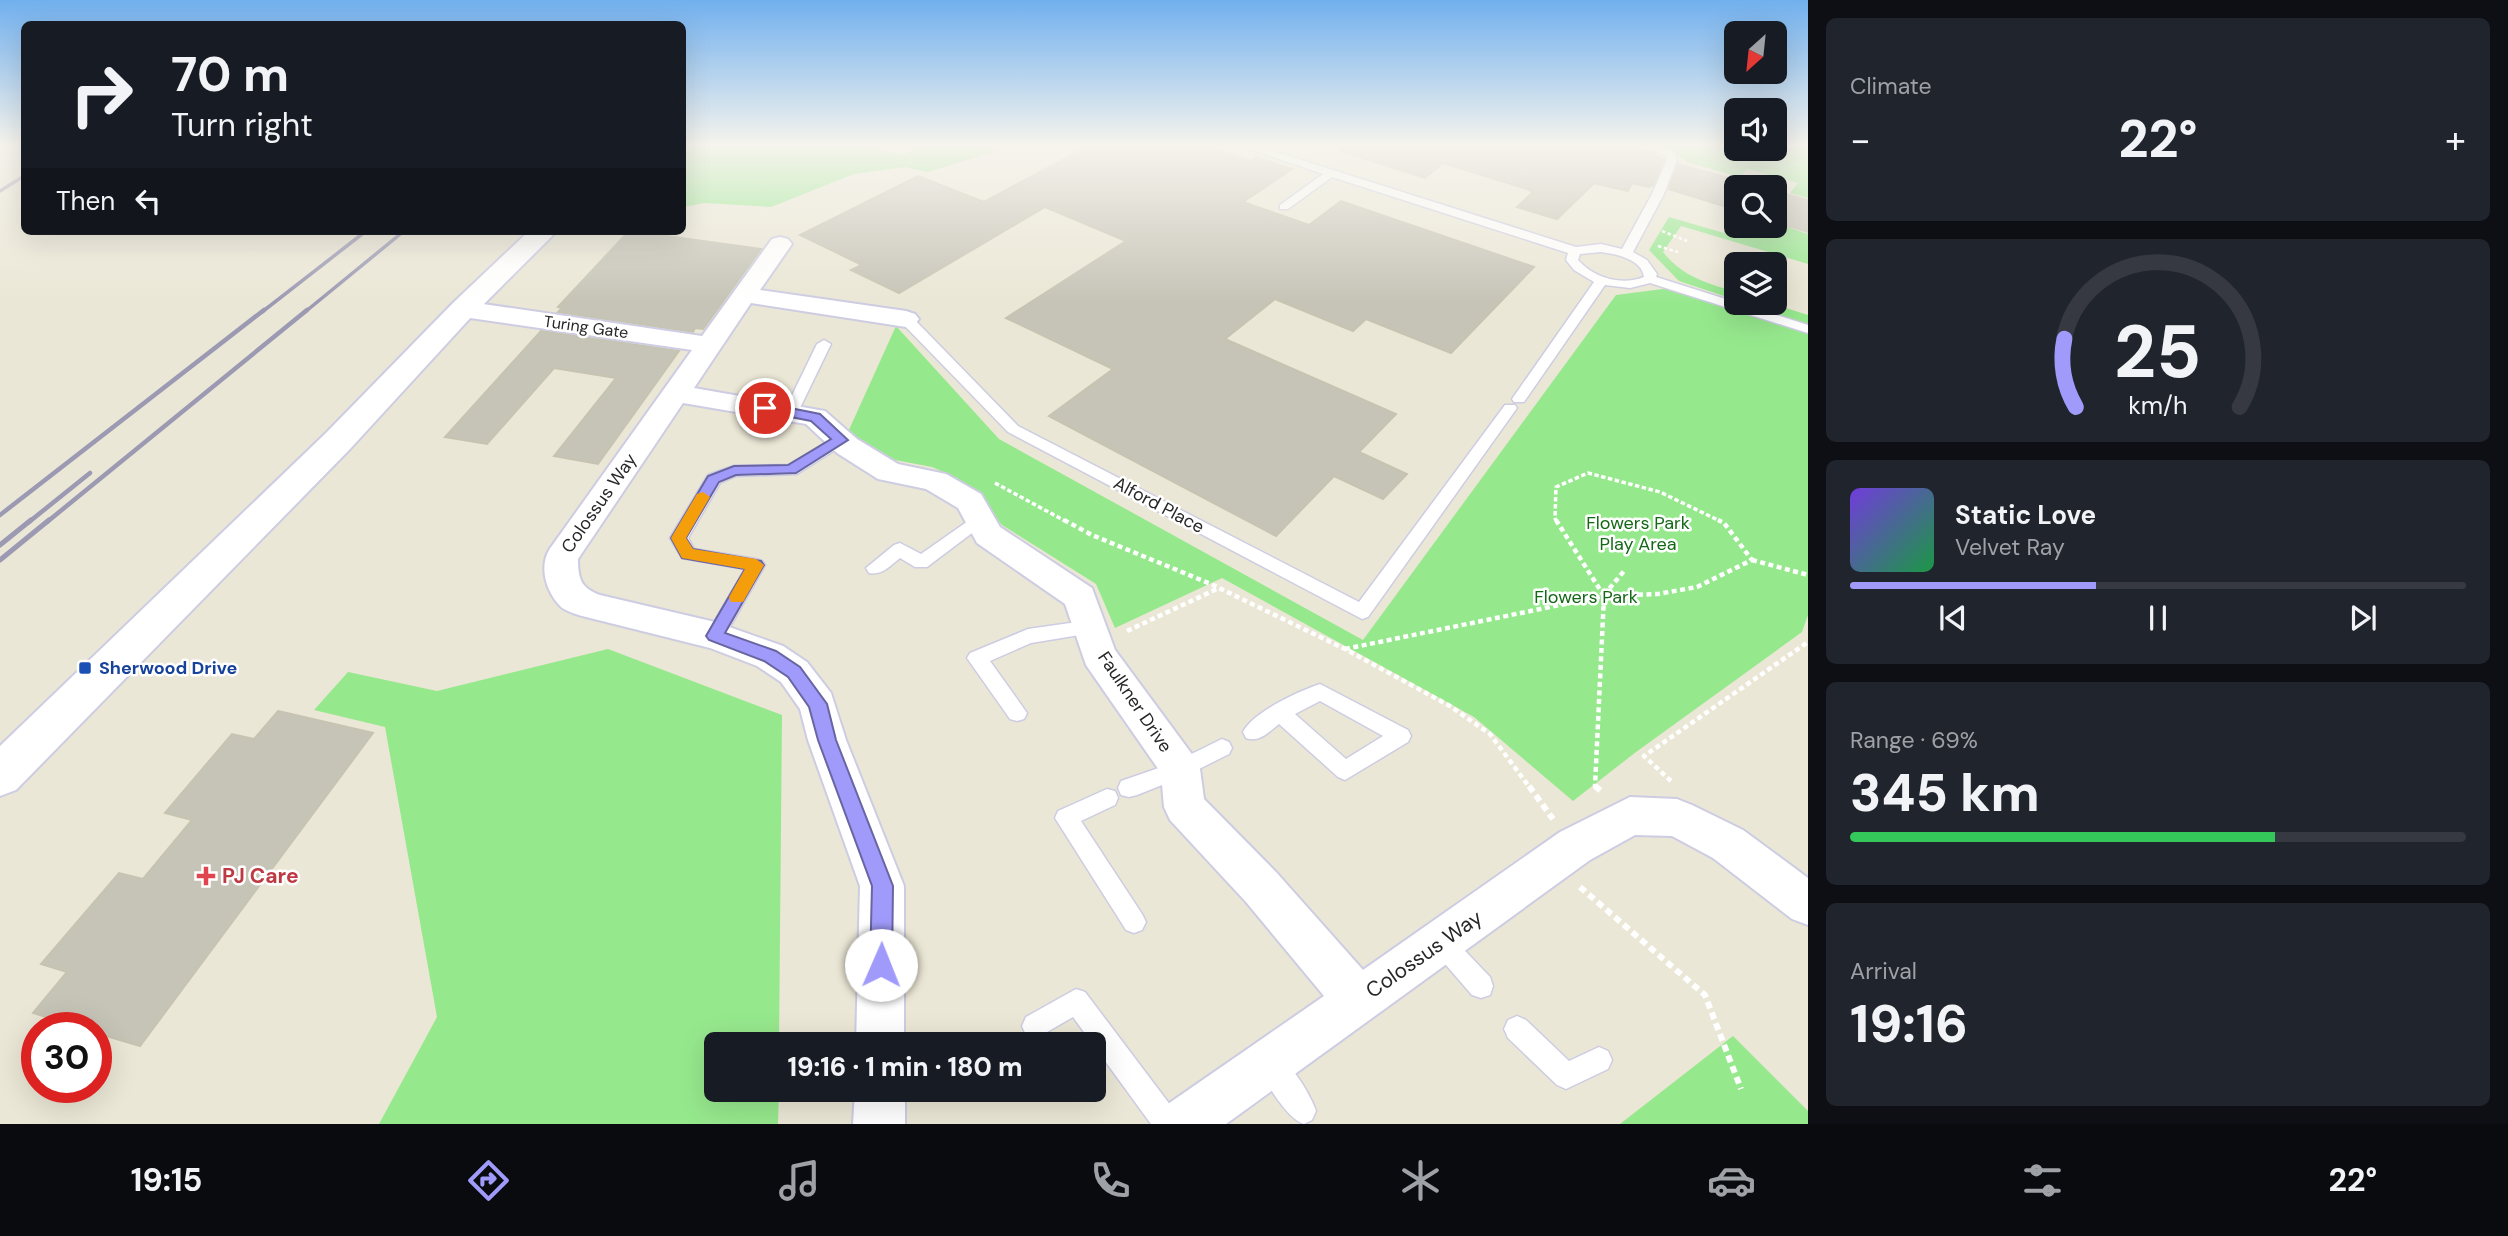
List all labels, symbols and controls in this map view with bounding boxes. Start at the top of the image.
north arrow [1724,21,1787,84]
map controls [1724,21,1787,315]
text: 70 m [171,42,289,106]
icon: right [56,49,147,140]
text: Climate [1850,71,1932,101]
button: sound [1724,98,1787,161]
text: Turn right [171,104,313,146]
text: 22° [2118,105,2198,173]
text: − [1850,115,1871,165]
text: + [2445,115,2466,165]
button: search [1724,175,1787,238]
icon: left [129,182,167,220]
text: Then [56,184,115,218]
button: layers [1724,252,1787,315]
text: 25 [2114,305,2202,400]
street label: Turing Gate [542,311,630,343]
pin [735,378,795,438]
icon: arrive [746,389,784,427]
text: km/h [2128,389,2188,422]
street label: Colossus Way [556,448,642,558]
street label: Alford Place [1109,471,1209,539]
text: Static Love [1955,498,2096,532]
park label: Flowers Park Play Area [1586,511,1690,556]
text: Velvet Ray [1955,532,2065,562]
park label: Flowers Park [1534,585,1638,609]
icon: previous [1934,599,1972,637]
icon: pause [2139,599,2177,637]
icon: next [2344,599,2382,637]
street label: Faulkner Drive [1092,647,1178,757]
place label: Sherwood Drive [99,656,237,680]
marker: Sherwood Drive [77,660,93,676]
text: Range · 69% [1850,725,1978,755]
text: 345 km [1850,759,2040,827]
place label: PJ Care [222,862,299,890]
marker: PJ Care [196,866,216,886]
street label: Colossus Way [1360,903,1488,1004]
position arrow [844,928,918,1002]
text: Arrival [1850,956,1917,986]
text: 19:16 [1850,990,1968,1058]
speed limit sign: 30 [21,1012,112,1103]
text: 19:16 · 1 min · 180 m [787,1050,1023,1084]
icon: directions [464,1156,513,1205]
icon: music [775,1156,824,1205]
icon: phone [1086,1156,1135,1205]
icon: climate [1396,1156,1445,1205]
icon: car [1707,1156,1756,1205]
icon: filters [2018,1156,2067,1205]
text: 19:15 [131,1159,203,1201]
text: 22° [2329,1159,2377,1201]

